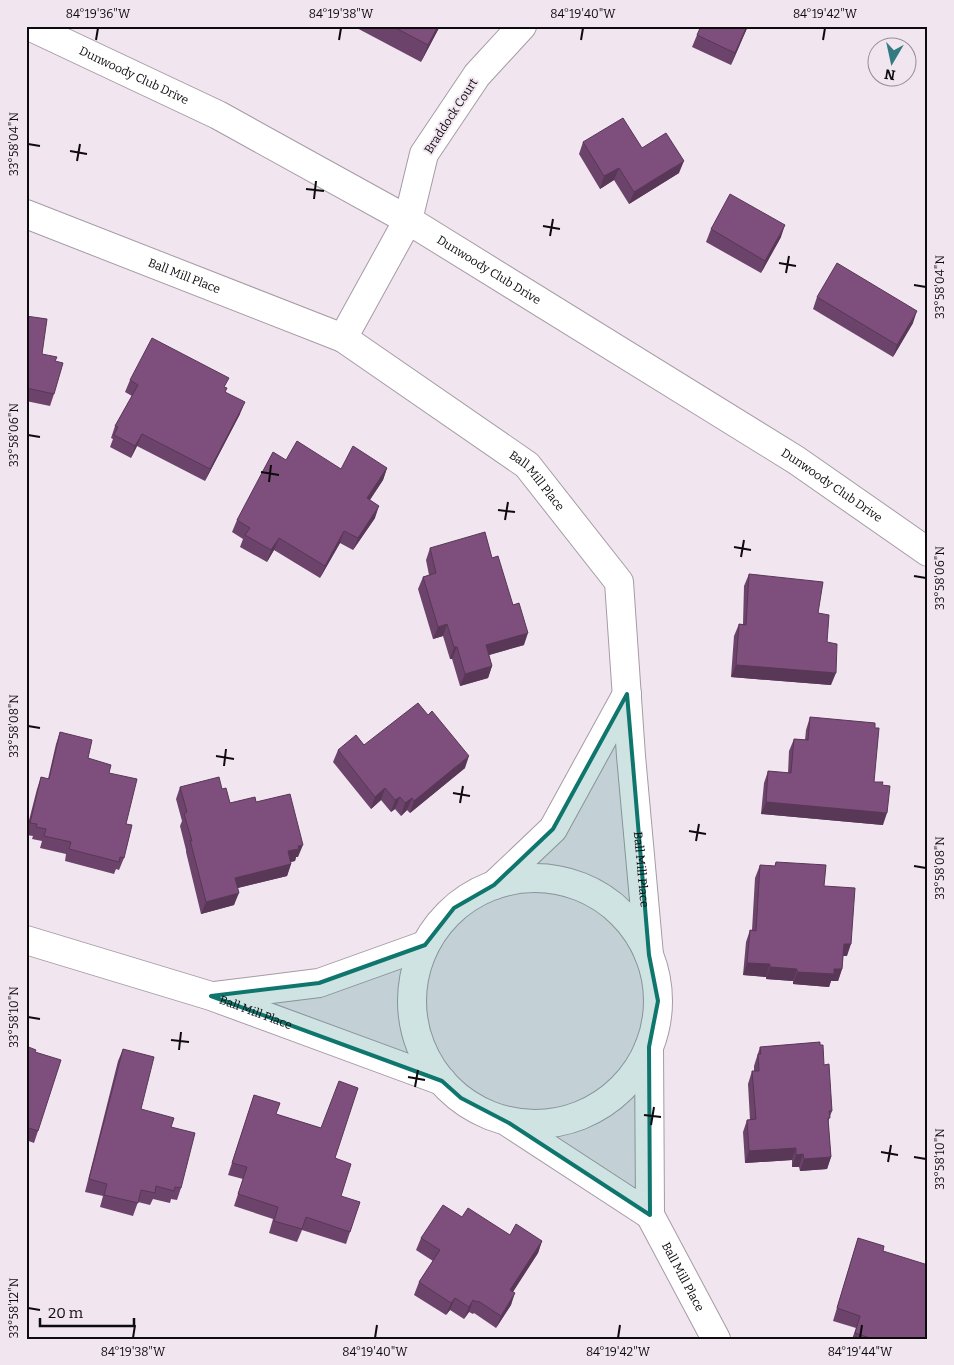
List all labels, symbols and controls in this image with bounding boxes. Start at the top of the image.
text: 84°19'36"W [66,7,131,21]
text: 84°19'38"W [309,7,374,21]
text: 84°19'40"W [550,7,616,21]
text: 84°19'42"W [793,7,858,21]
north arrow [866,38,916,88]
street label: Dunwoody Club Drive [77,44,191,107]
text: N [883,65,897,84]
street label: Braddock Court [422,75,481,156]
text: 33°58'04"N [7,112,21,176]
street label: Dunwoody Club Drive [434,233,543,307]
street label: Ball Mill Place [146,255,222,296]
text: 33°58'04"N [933,255,947,319]
text: 33°58'06"N [7,403,21,467]
street label: Dunwoody Club Drive [779,446,885,525]
street label: Ball Mill Place [507,448,567,514]
text: 33°58'06"N [933,546,947,610]
text: 33°58'08"N [7,694,21,758]
street label: Ball Mill Place [631,831,652,908]
text: 33°58'08"N [933,836,947,900]
text: 33°58'10"N [7,986,21,1048]
street label: Ball Mill Place [218,993,294,1032]
text: 33°58'10"N [933,1128,947,1190]
street label: Ball Mill Place [659,1240,707,1314]
text: 33°58'12"N [7,1277,21,1338]
scale bar [40,1295,134,1327]
text: 20 m [48,1304,84,1322]
text: 84°19'38"W [101,1345,166,1359]
text: 84°19'40"W [342,1345,408,1359]
text: 84°19'42"W [586,1345,651,1359]
text: 84°19'44"W [828,1345,893,1359]

